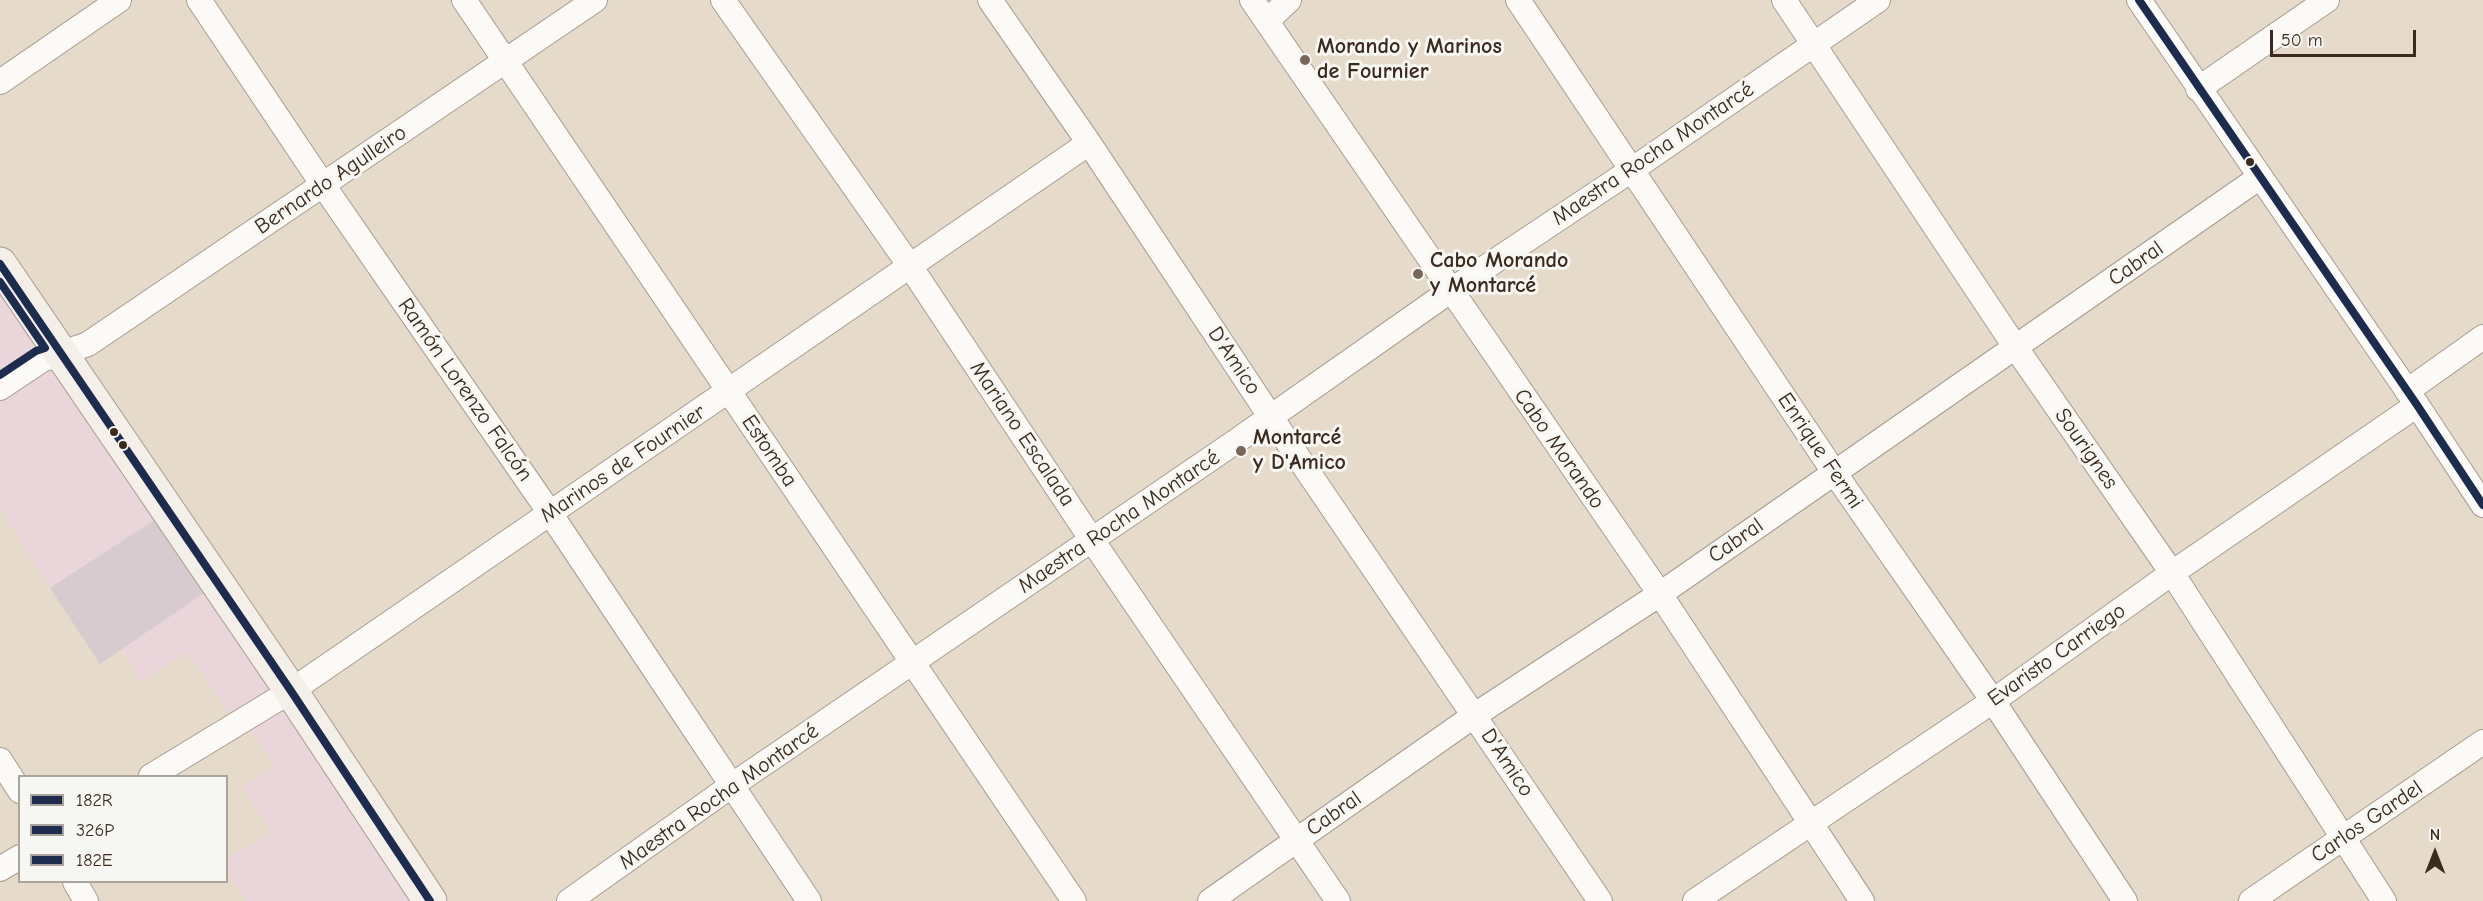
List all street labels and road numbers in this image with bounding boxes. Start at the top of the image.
street label: Maestra Rocha Montarcé [1547,77,1759,231]
street label: Bernardo Agulleiro [250,120,412,240]
street label: Cabral [2103,236,2169,292]
street label: Ramón Lorenzo Falcón [392,293,538,487]
street label: D'Amico [1202,322,1266,400]
street label: Mariano Escalada [964,356,1080,512]
street label: Cabo Morando [1508,384,1610,514]
street label: Enrique Fermi [1771,388,1869,514]
street label: Marinos de Fournier [535,399,711,529]
street label: Sourignes [2049,403,2123,495]
street label: Estomba [735,410,803,492]
street label: Maestra Rocha Montarcé [1013,445,1225,599]
street label: Cabral [1703,513,1769,569]
street label: Evaristo Carriego [1983,598,2131,712]
street label: Maestra Rocha Montarcé [614,718,824,876]
street label: D'Amico [1475,724,1539,802]
street label: Carlos Gardel [2306,775,2428,869]
street label: Cabral [1301,786,1367,842]

